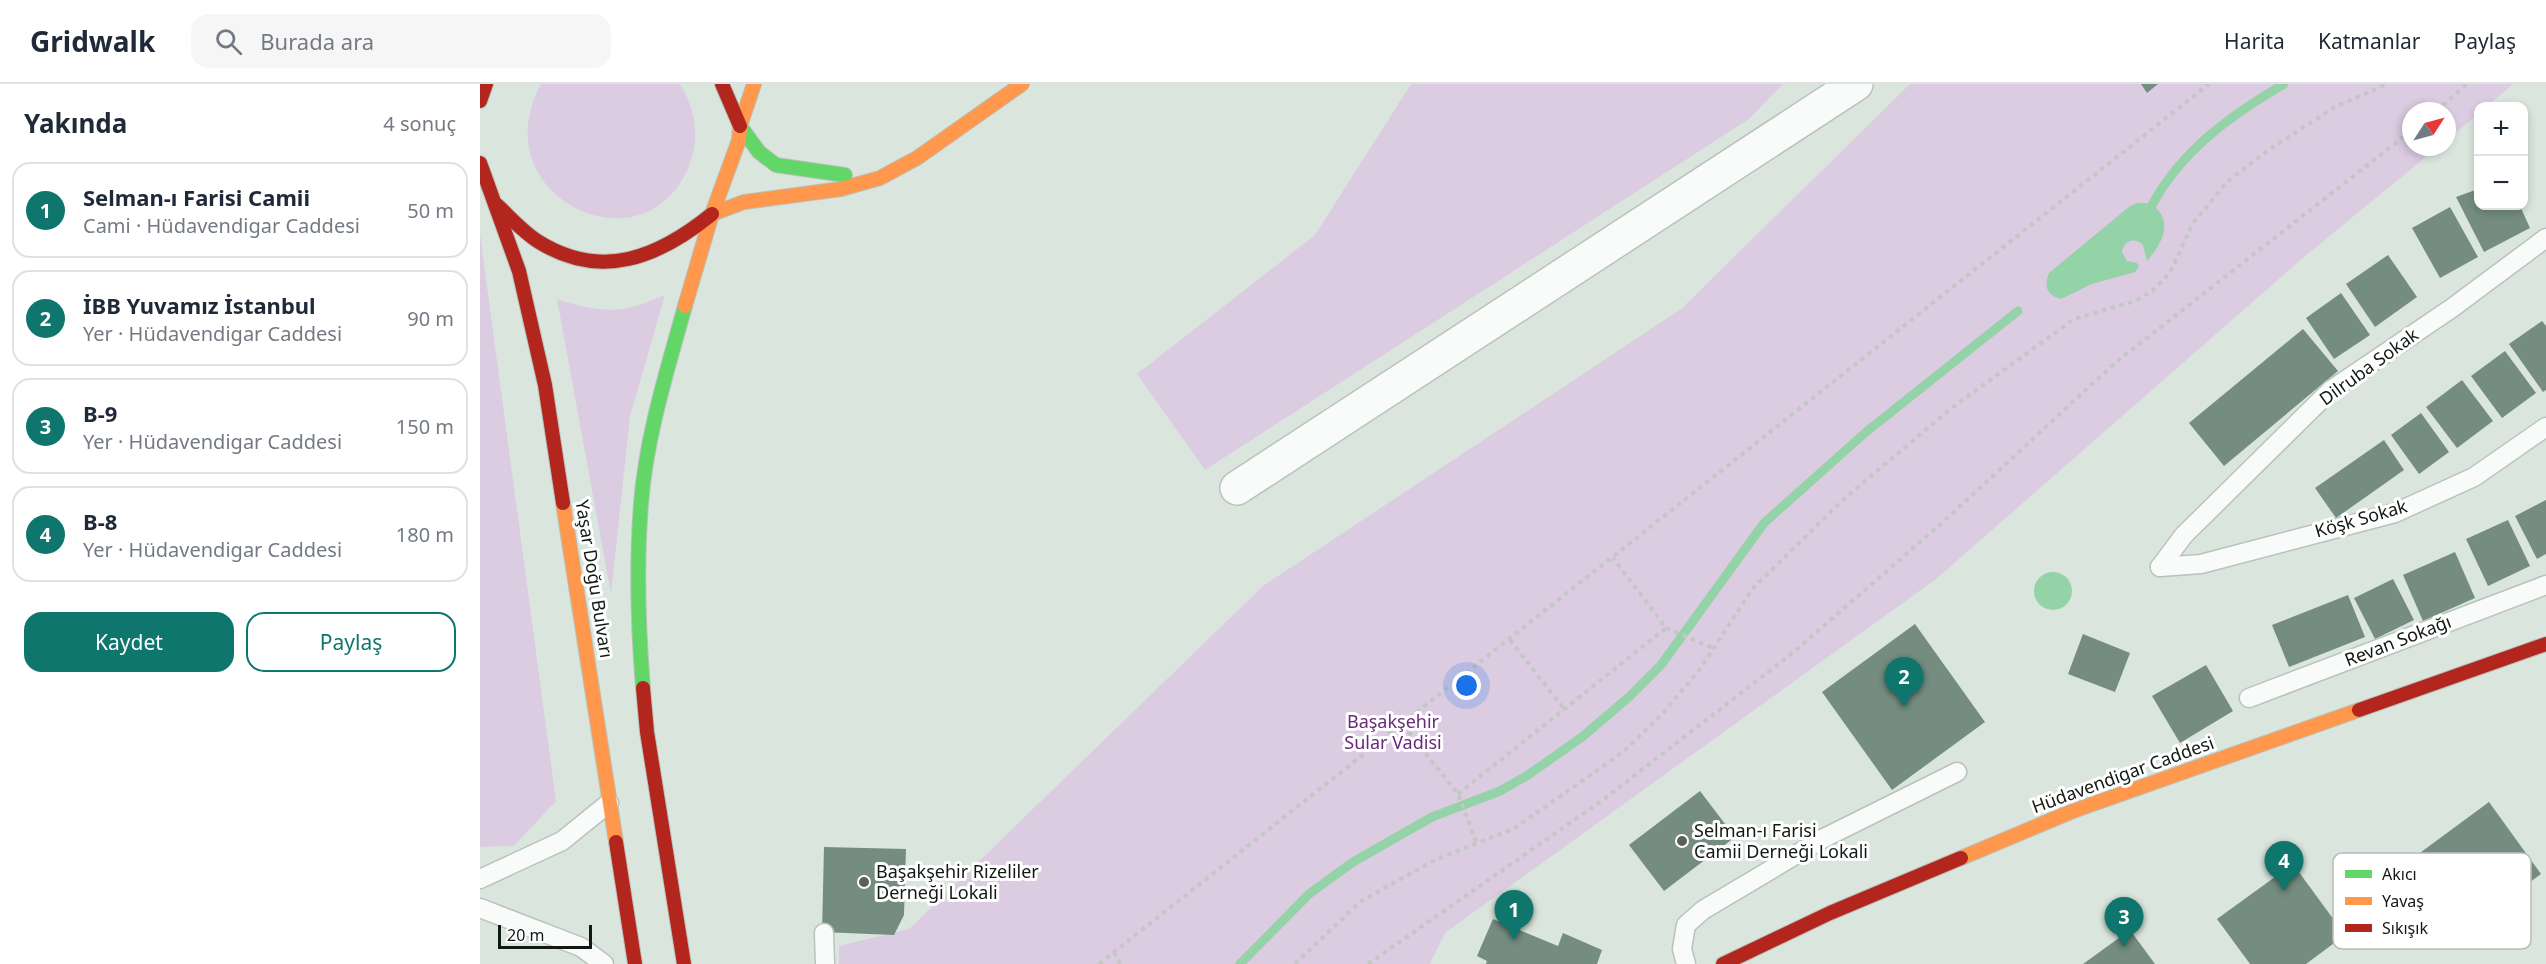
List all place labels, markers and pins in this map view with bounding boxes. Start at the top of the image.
pin: 2 [1884,658,1924,707]
place label: Selman-ı Farisi Camii Derneği Lokali [1694,818,1868,863]
marker: Selman-ı Farisi Camii Derneği Lokali [1675,834,1689,848]
pin: 4 [2264,842,2304,891]
place label: Başakşehir Rizeliler Derneği Lokali [876,859,1039,904]
marker: Başakşehir Rizeliler Derneği Lokali [857,875,871,889]
pin: 1 [1494,890,1534,940]
pin: 3 [2104,898,2144,947]

